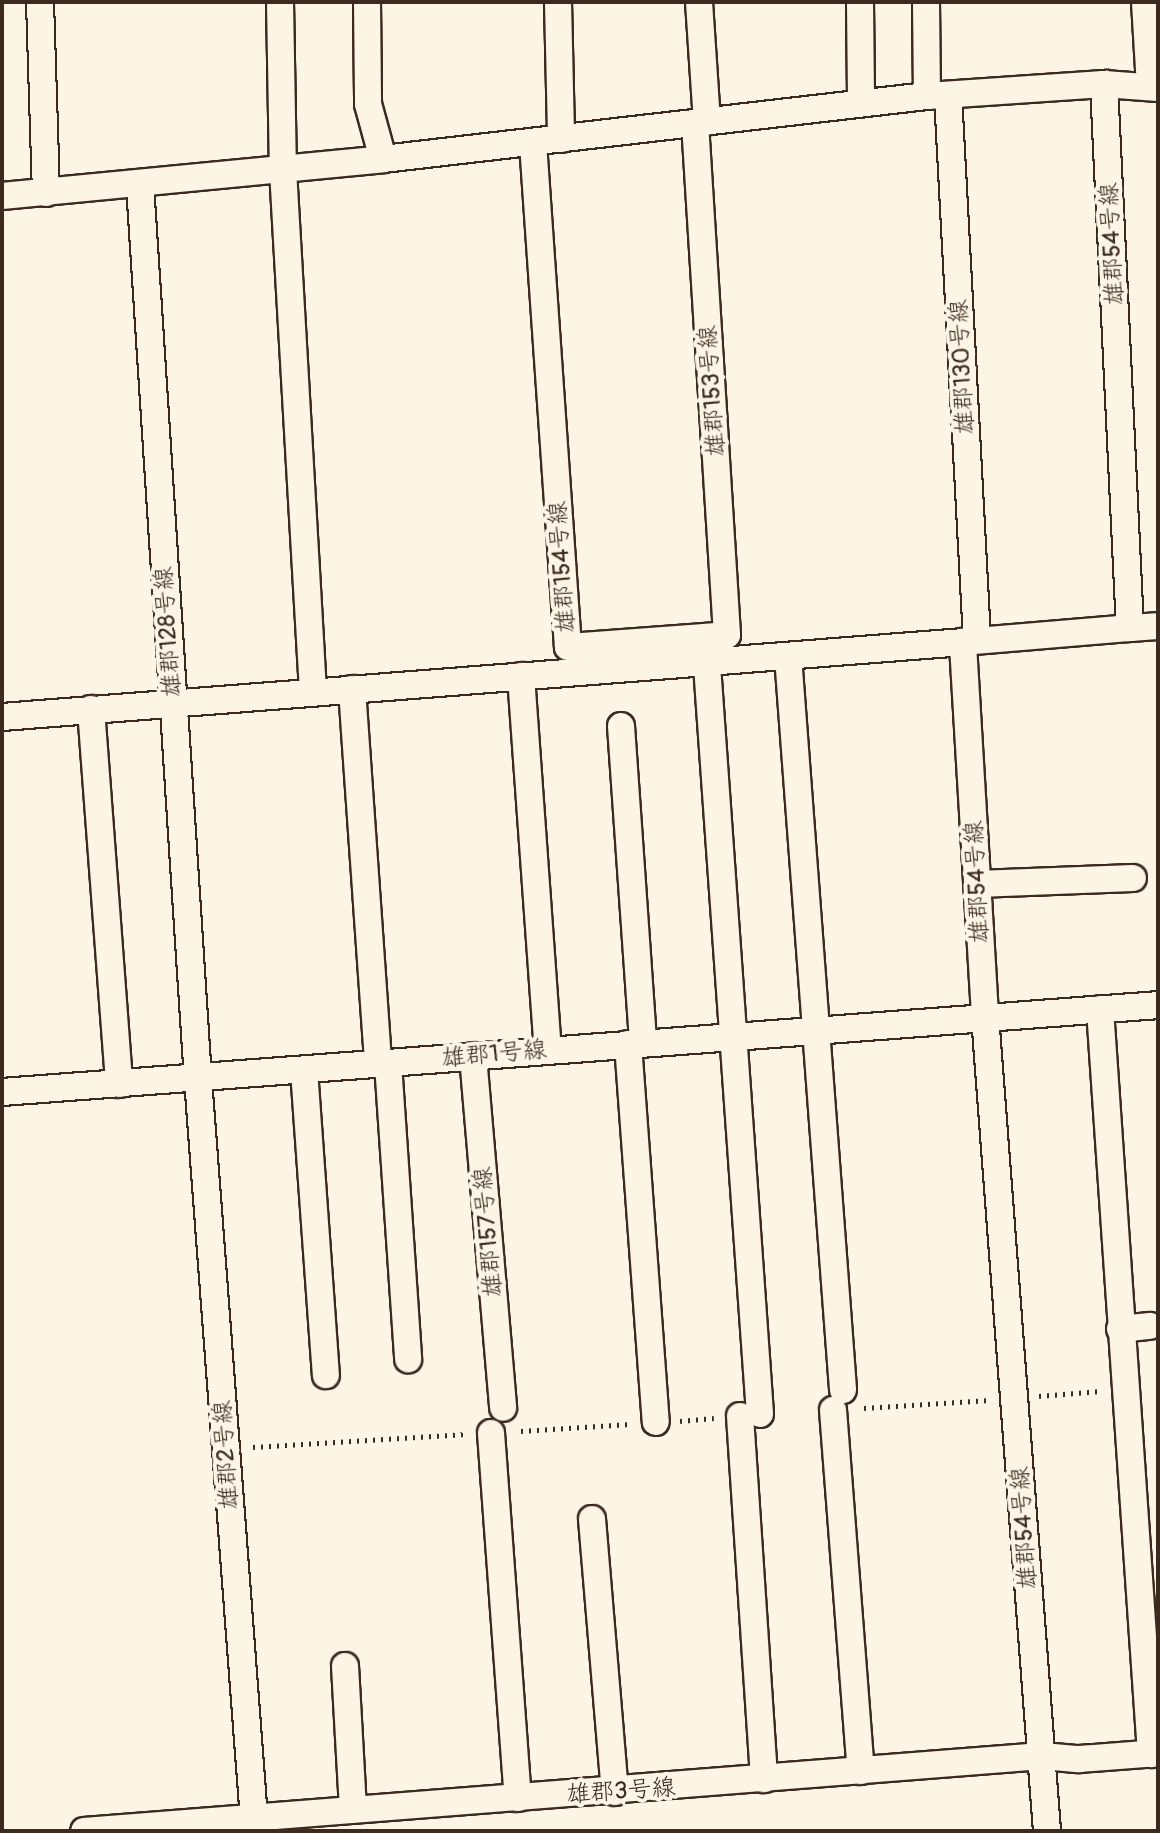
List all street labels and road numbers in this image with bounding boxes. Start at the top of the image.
street label: 雄郡54号線 [1094,182,1130,306]
street label: 雄郡130号線 [944,299,980,435]
street label: 雄郡153号線 [693,324,731,458]
street label: 雄郡154号線 [543,500,581,634]
street label: 雄郡128号線 [149,566,187,698]
street label: 雄郡54号線 [959,820,995,944]
street label: 雄郡1号線 [440,1035,548,1073]
street label: 雄郡157号線 [468,1165,508,1299]
street label: 雄郡2号線 [208,1399,244,1511]
street label: 雄郡54号線 [1005,1466,1043,1590]
street label: 雄郡3号線 [565,1773,677,1809]

